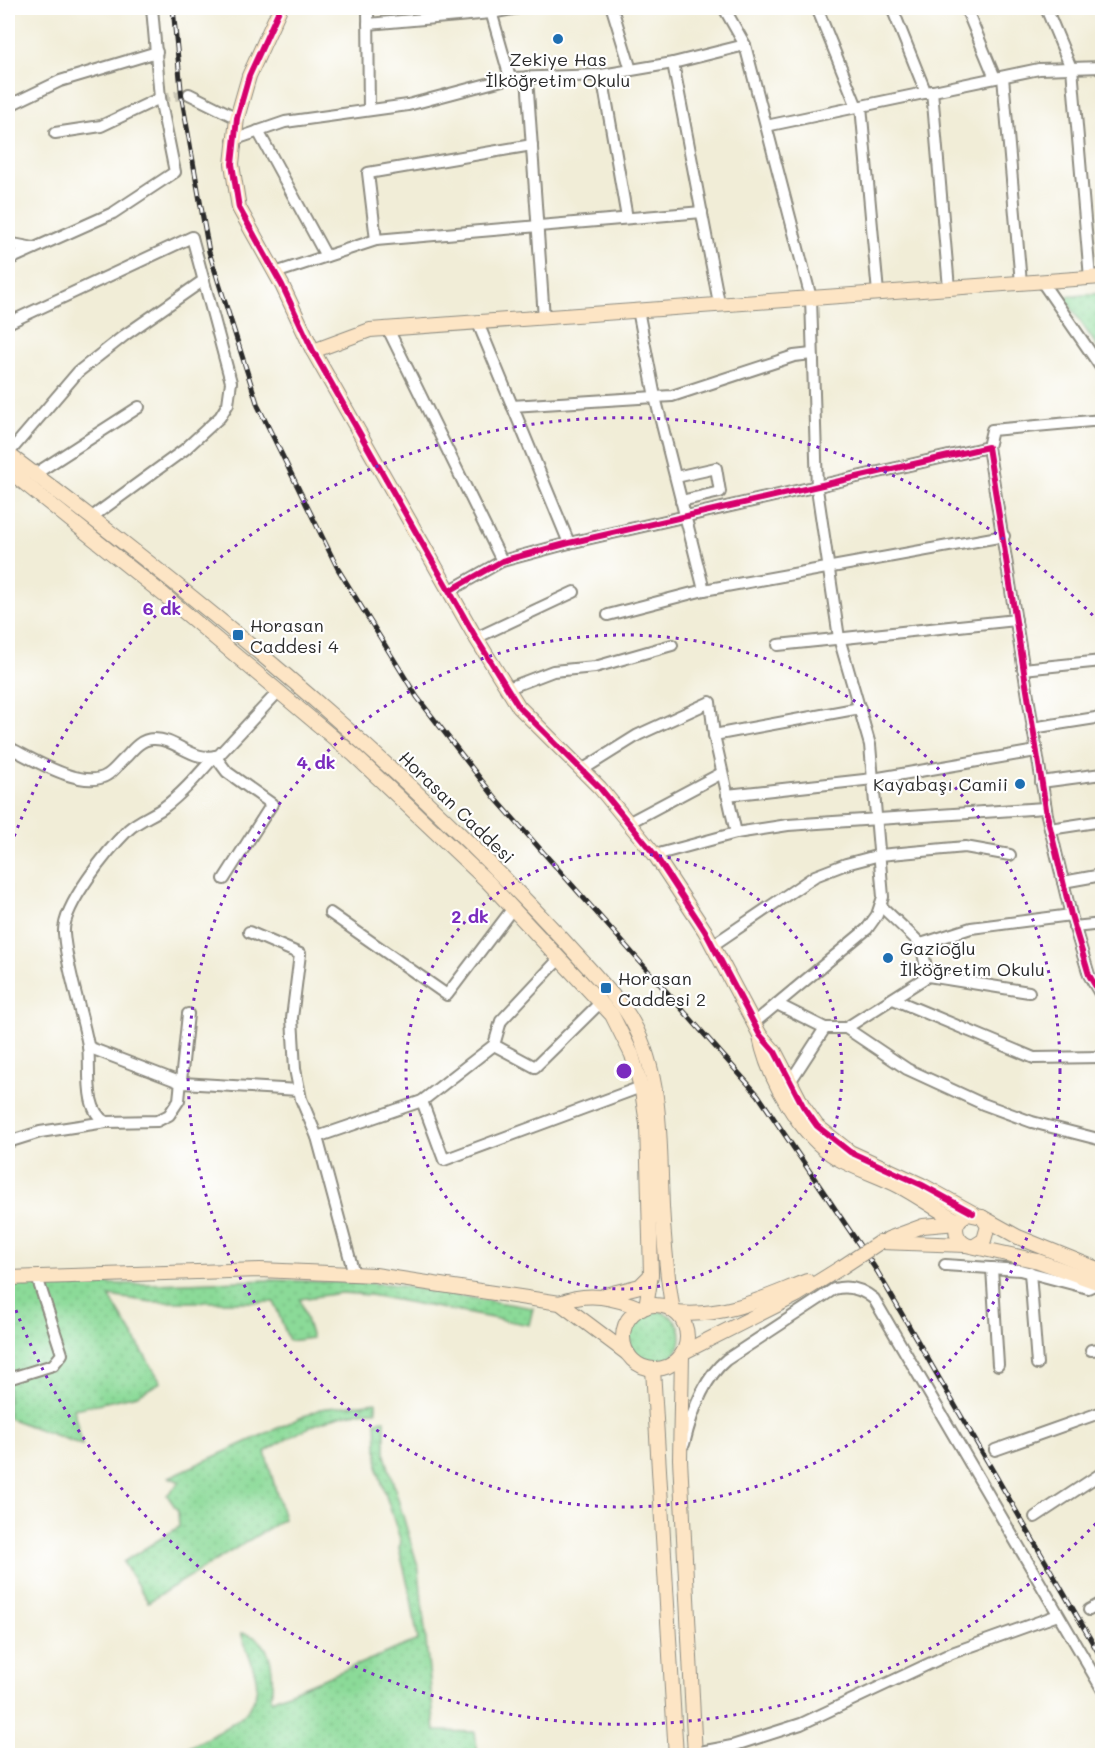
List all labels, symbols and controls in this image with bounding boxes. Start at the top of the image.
marker: Zekiye Has İlköğretim Okulu [551,32,565,46]
place label: Zekiye Has İlköğretim Okulu [486,47,630,92]
text: 6 dk [143,596,181,620]
place label: Horasan Caddesi 4 [250,613,339,658]
marker: Horasan Caddesi 4 [231,628,245,642]
street label: Horasan Caddesi [394,746,520,868]
text: 4 dk [297,750,336,774]
place label: Kayabaşı Camii [873,772,1008,796]
marker: Kayabaşı Camii [1013,777,1027,791]
text: 2 dk [451,904,489,928]
place label: Gazioğlu İlköğretim Okulu [900,936,1045,981]
marker: Gazioğlu İlköğretim Okulu [881,951,895,965]
place label: Horasan Caddesi 2 [618,966,706,1011]
marker: Horasan Caddesi 2 [599,981,613,995]
centre of rings [614,1061,634,1081]

